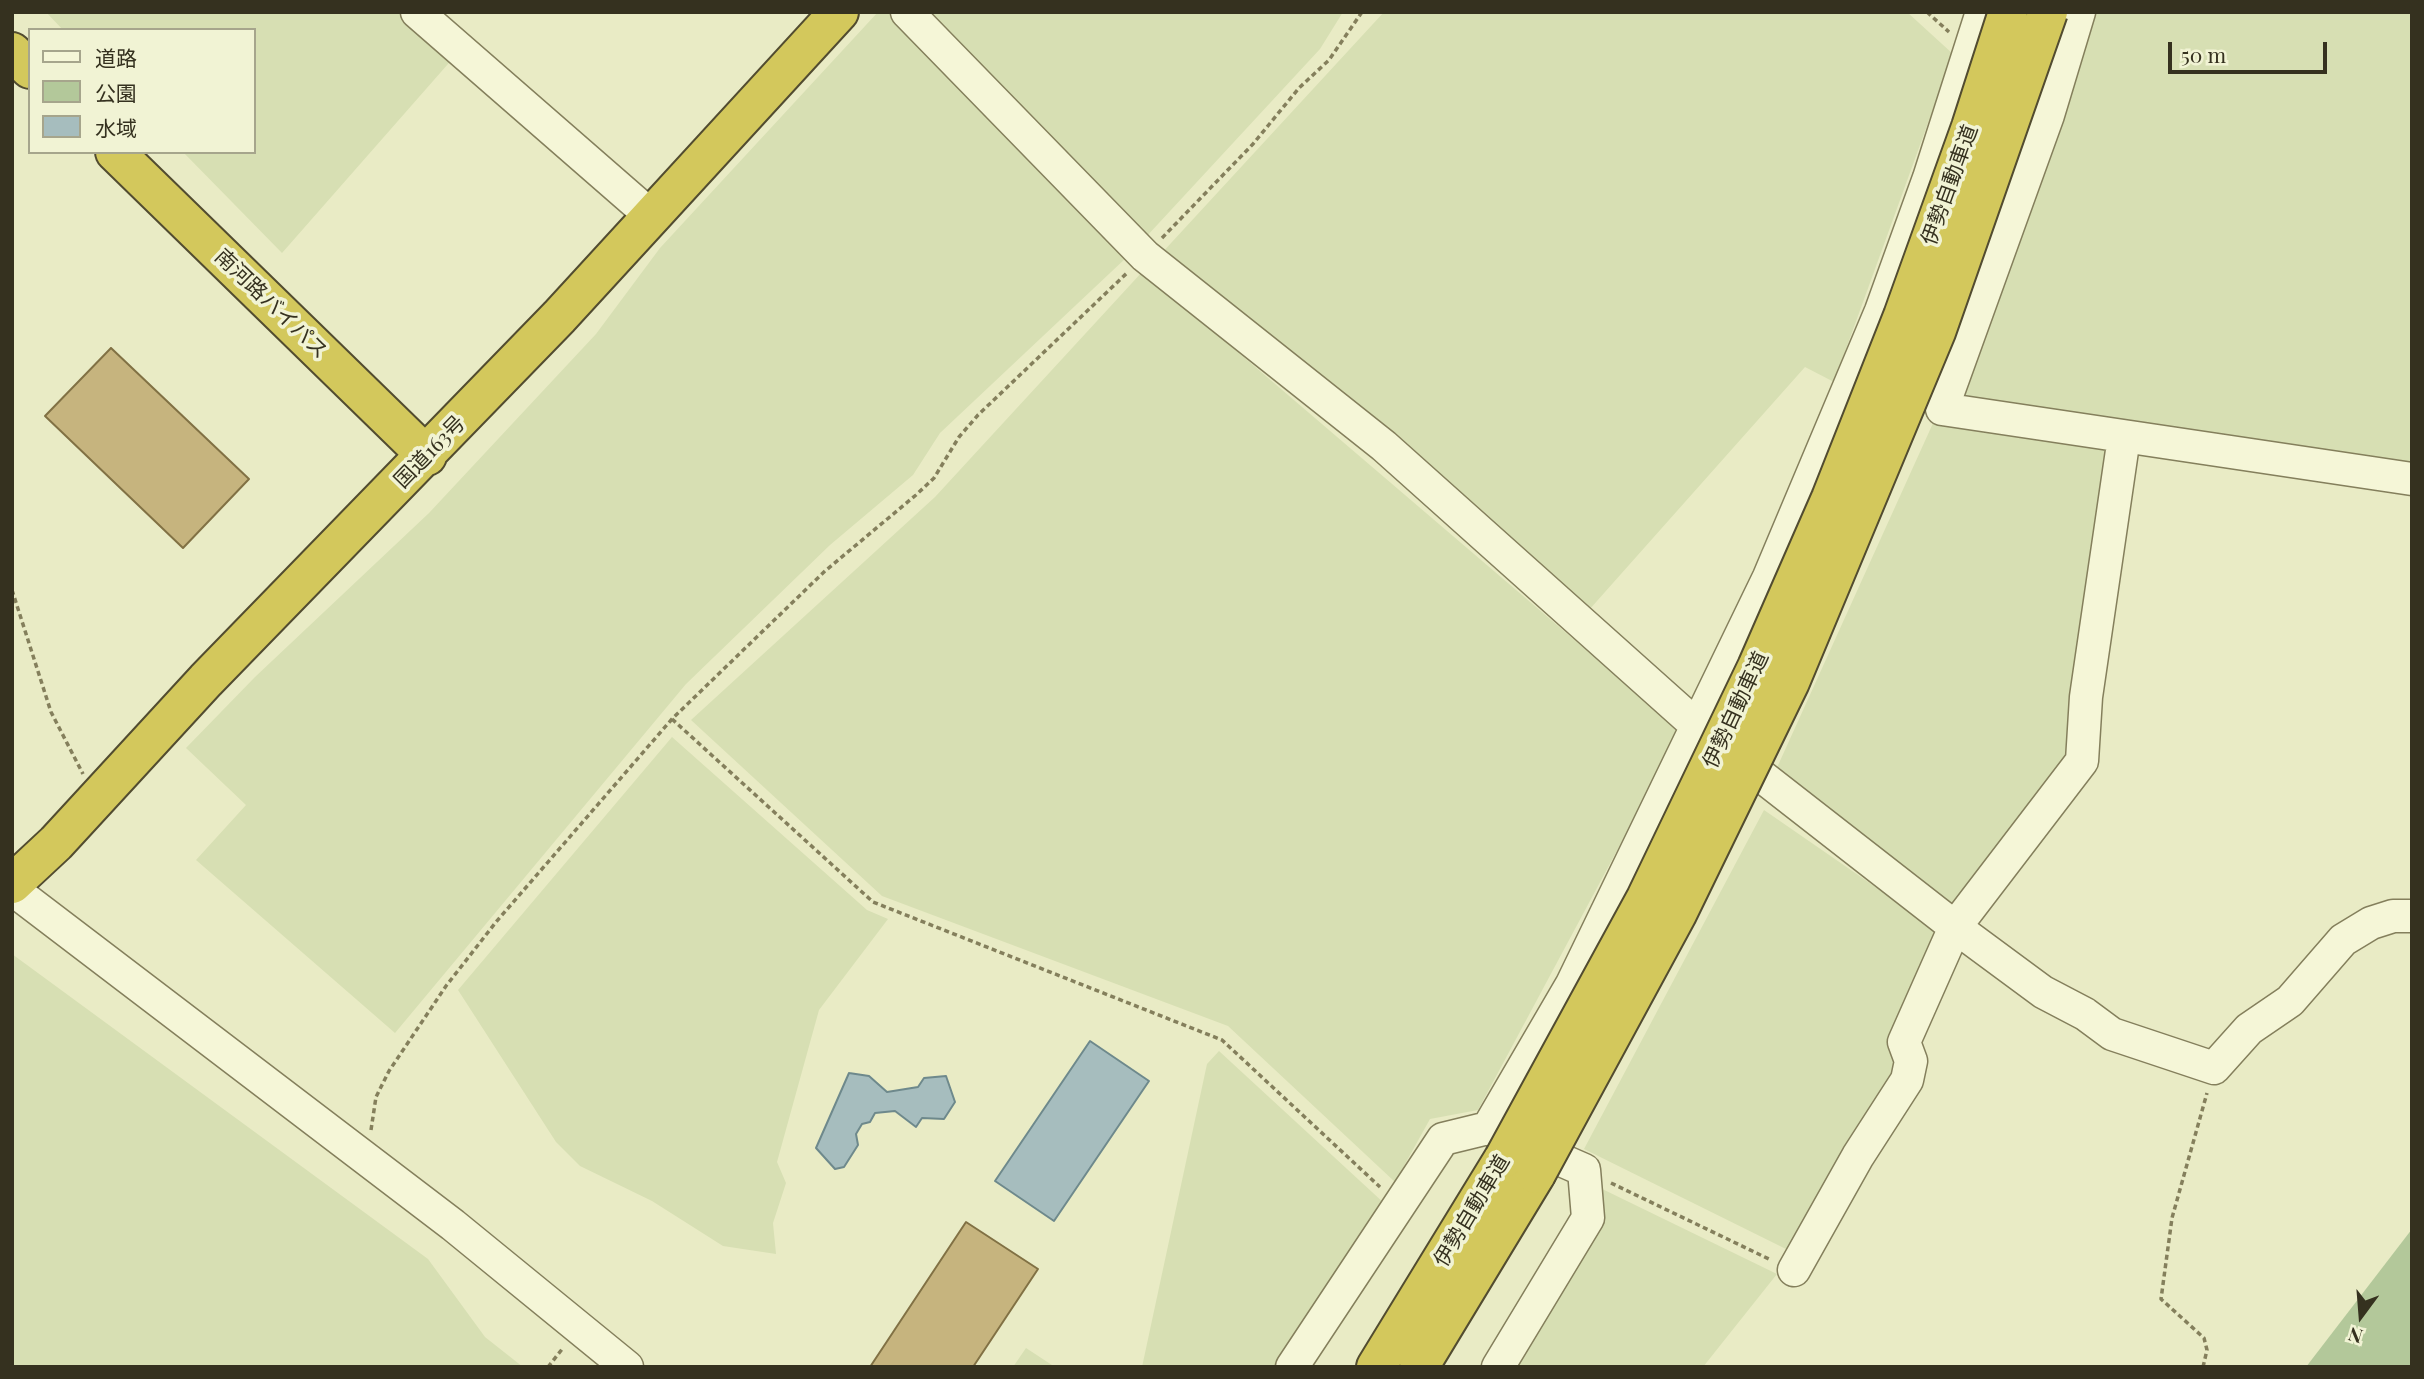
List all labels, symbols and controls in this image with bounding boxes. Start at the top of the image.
legend [28,28,256,154]
scale bar [2172,28,2331,72]
text: 50 m [2181,40,2226,68]
text: 道路 [95,43,137,71]
text: 公園 [95,78,137,106]
text: 水域 [95,113,137,141]
street label: 伊勢自動車道 [1917,121,1983,249]
street label: 南河路バイパス [209,244,333,364]
street label: 国道163号 [389,410,471,494]
street label: 伊勢自動車道 [1698,648,1774,772]
street label: 伊勢自動車道 [1429,1151,1515,1271]
north arrow [2326,1281,2396,1351]
text: N [2345,1322,2365,1351]

